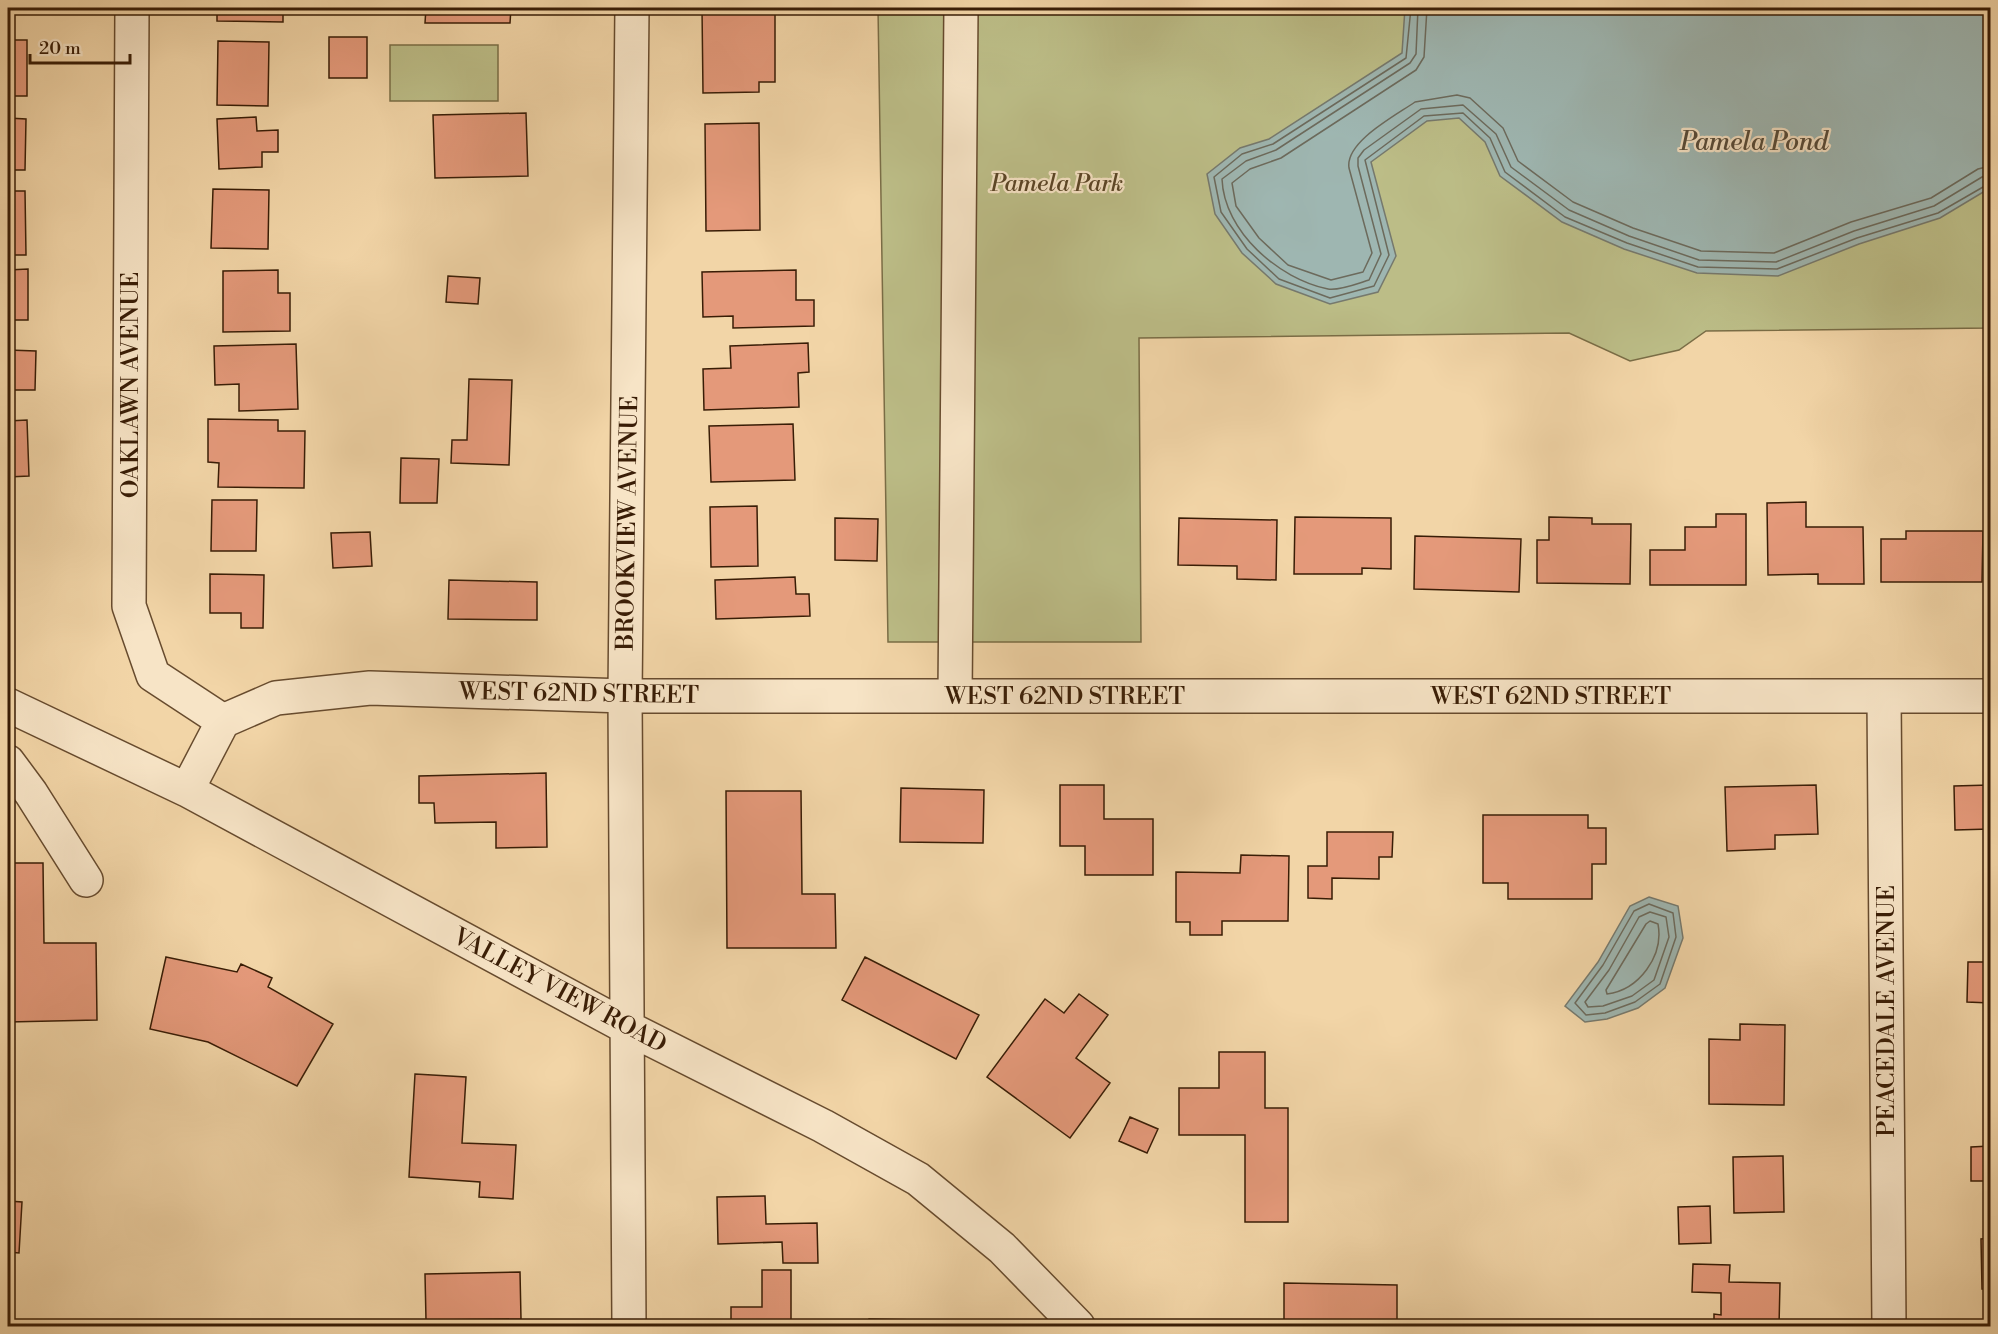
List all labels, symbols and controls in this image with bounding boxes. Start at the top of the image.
scale bar [30,27,130,65]
text: 20 m [39,37,81,60]
water label: Pamela Pond [1679,126,1829,158]
park label: Pamela Park [990,169,1123,199]
street label: OAKLAWN AVENUE [116,272,146,498]
street label: BROOKVIEW AVENUE [611,395,645,652]
street label: WEST 62ND STREET [458,677,699,711]
street label: WEST 62ND STREET [944,682,1185,712]
street label: WEST 62ND STREET [1430,682,1671,712]
street label: PEACEDALE AVENUE [1872,885,1902,1137]
street label: VALLEY VIEW ROAD [447,921,672,1060]

